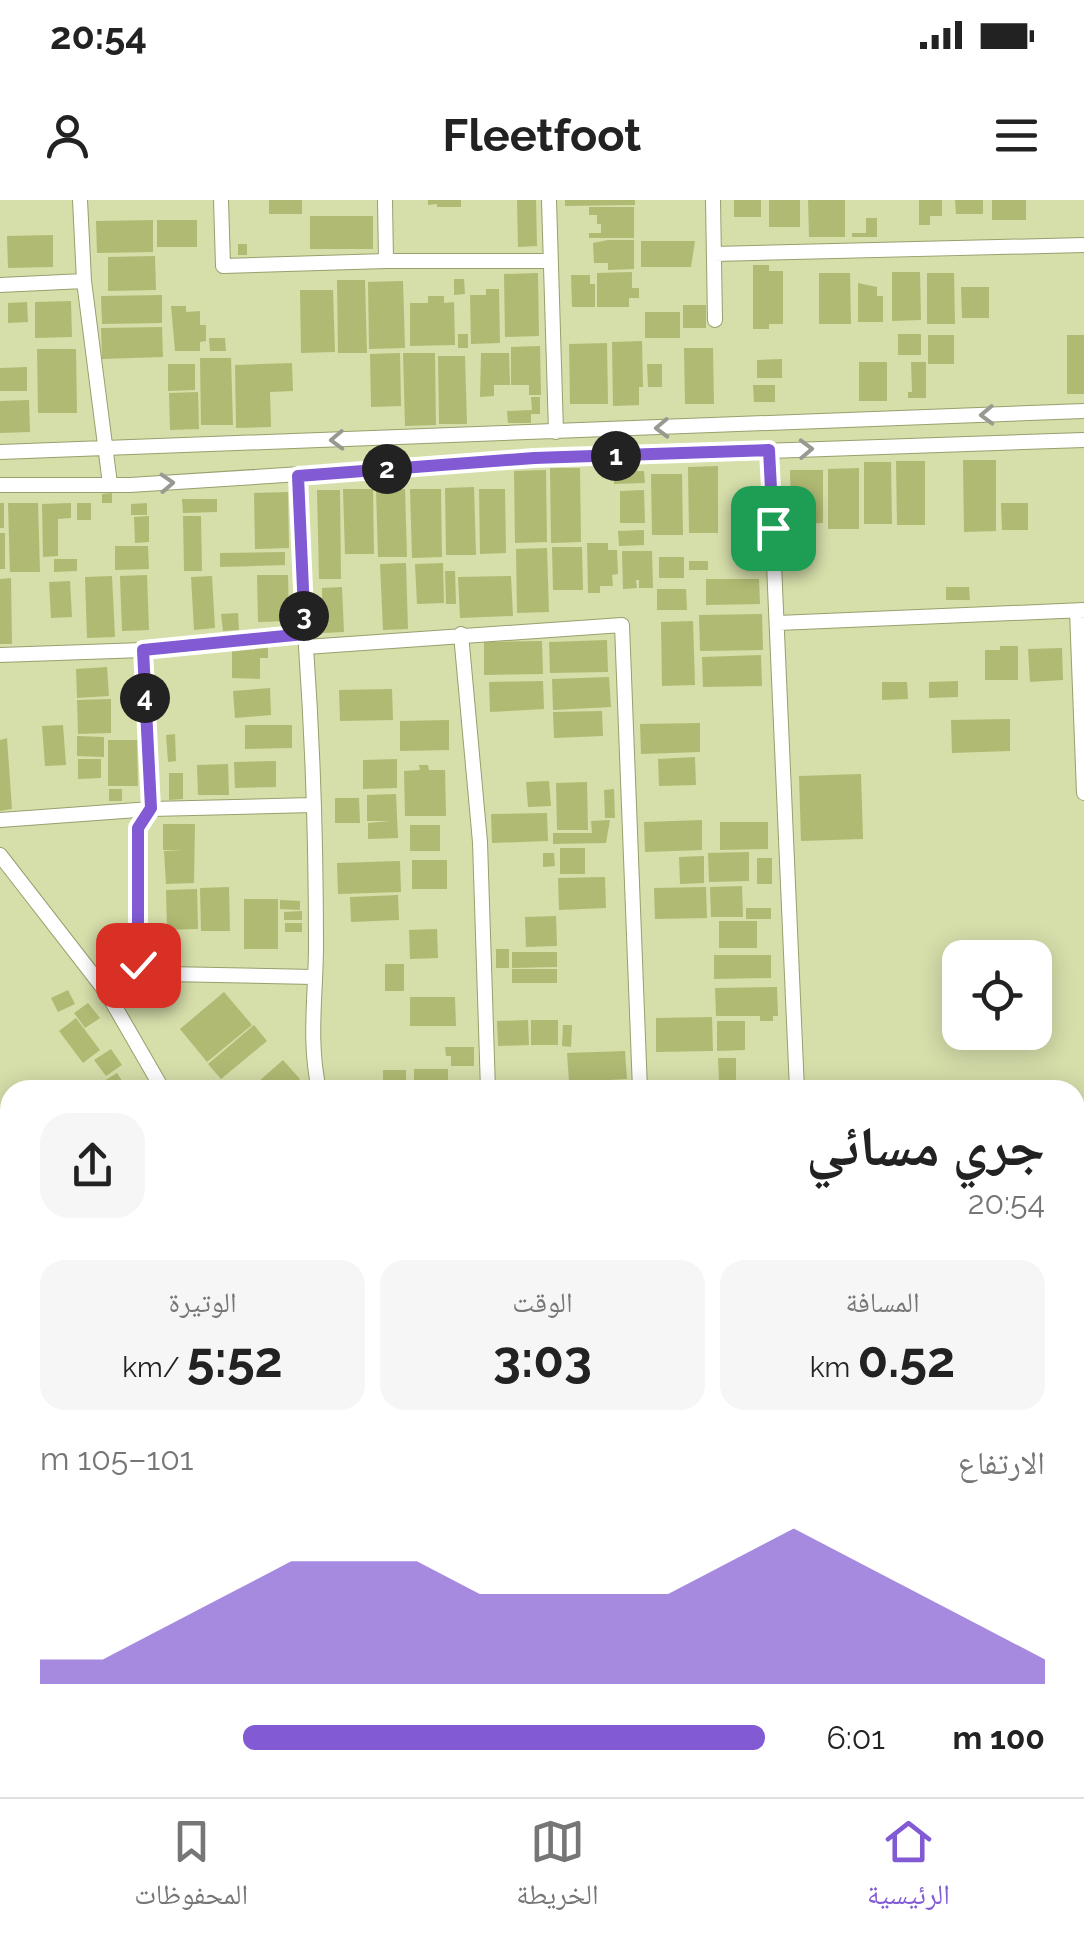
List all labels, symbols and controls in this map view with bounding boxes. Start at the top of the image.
text: 20:54 [50,13,147,58]
icon: person [40,108,95,163]
icon: menu [989,108,1044,163]
text: Fleetfoot [443,109,641,162]
one-way arrow [978,404,994,425]
one-way arrow [653,417,669,438]
one-way arrow [329,429,345,450]
pin: 1 [591,431,641,481]
text: 1 [609,439,623,472]
one-way arrow [799,439,815,460]
pin: 2 [362,444,412,494]
text: 2 [379,452,395,485]
one-way arrow [160,473,176,494]
pin [731,486,816,571]
icon: arrive [746,501,801,556]
pin: 3 [279,591,329,641]
text: 3 [296,599,312,632]
pin: 4 [120,673,170,723]
text: 4 [137,681,153,714]
pin [96,923,181,1008]
icon: check [111,938,166,993]
map controls [942,940,1052,1050]
button: locate [942,940,1052,1050]
button: share [40,1113,145,1218]
text: جري مسائي [806,1114,1045,1179]
text: 20:54 [968,1184,1045,1221]
text: الوتيرة [168,1286,237,1319]
text: الوقت [512,1286,573,1319]
text: المسافة [845,1286,920,1319]
text: 5:52 [187,1330,283,1389]
text: 3:03 [493,1330,592,1389]
text: 0.52 [857,1330,955,1389]
text: /km [122,1351,187,1384]
text: km [810,1351,857,1384]
text: 101–105 m [40,1440,194,1477]
text: الارتفاع [958,1444,1045,1481]
text: 6:01 [826,1719,885,1756]
text: 100 m [952,1719,1045,1756]
tab: المحفوظات [134,1814,248,1922]
tab: الخريطة [516,1814,599,1922]
tab: الرئيسية [867,1814,950,1922]

